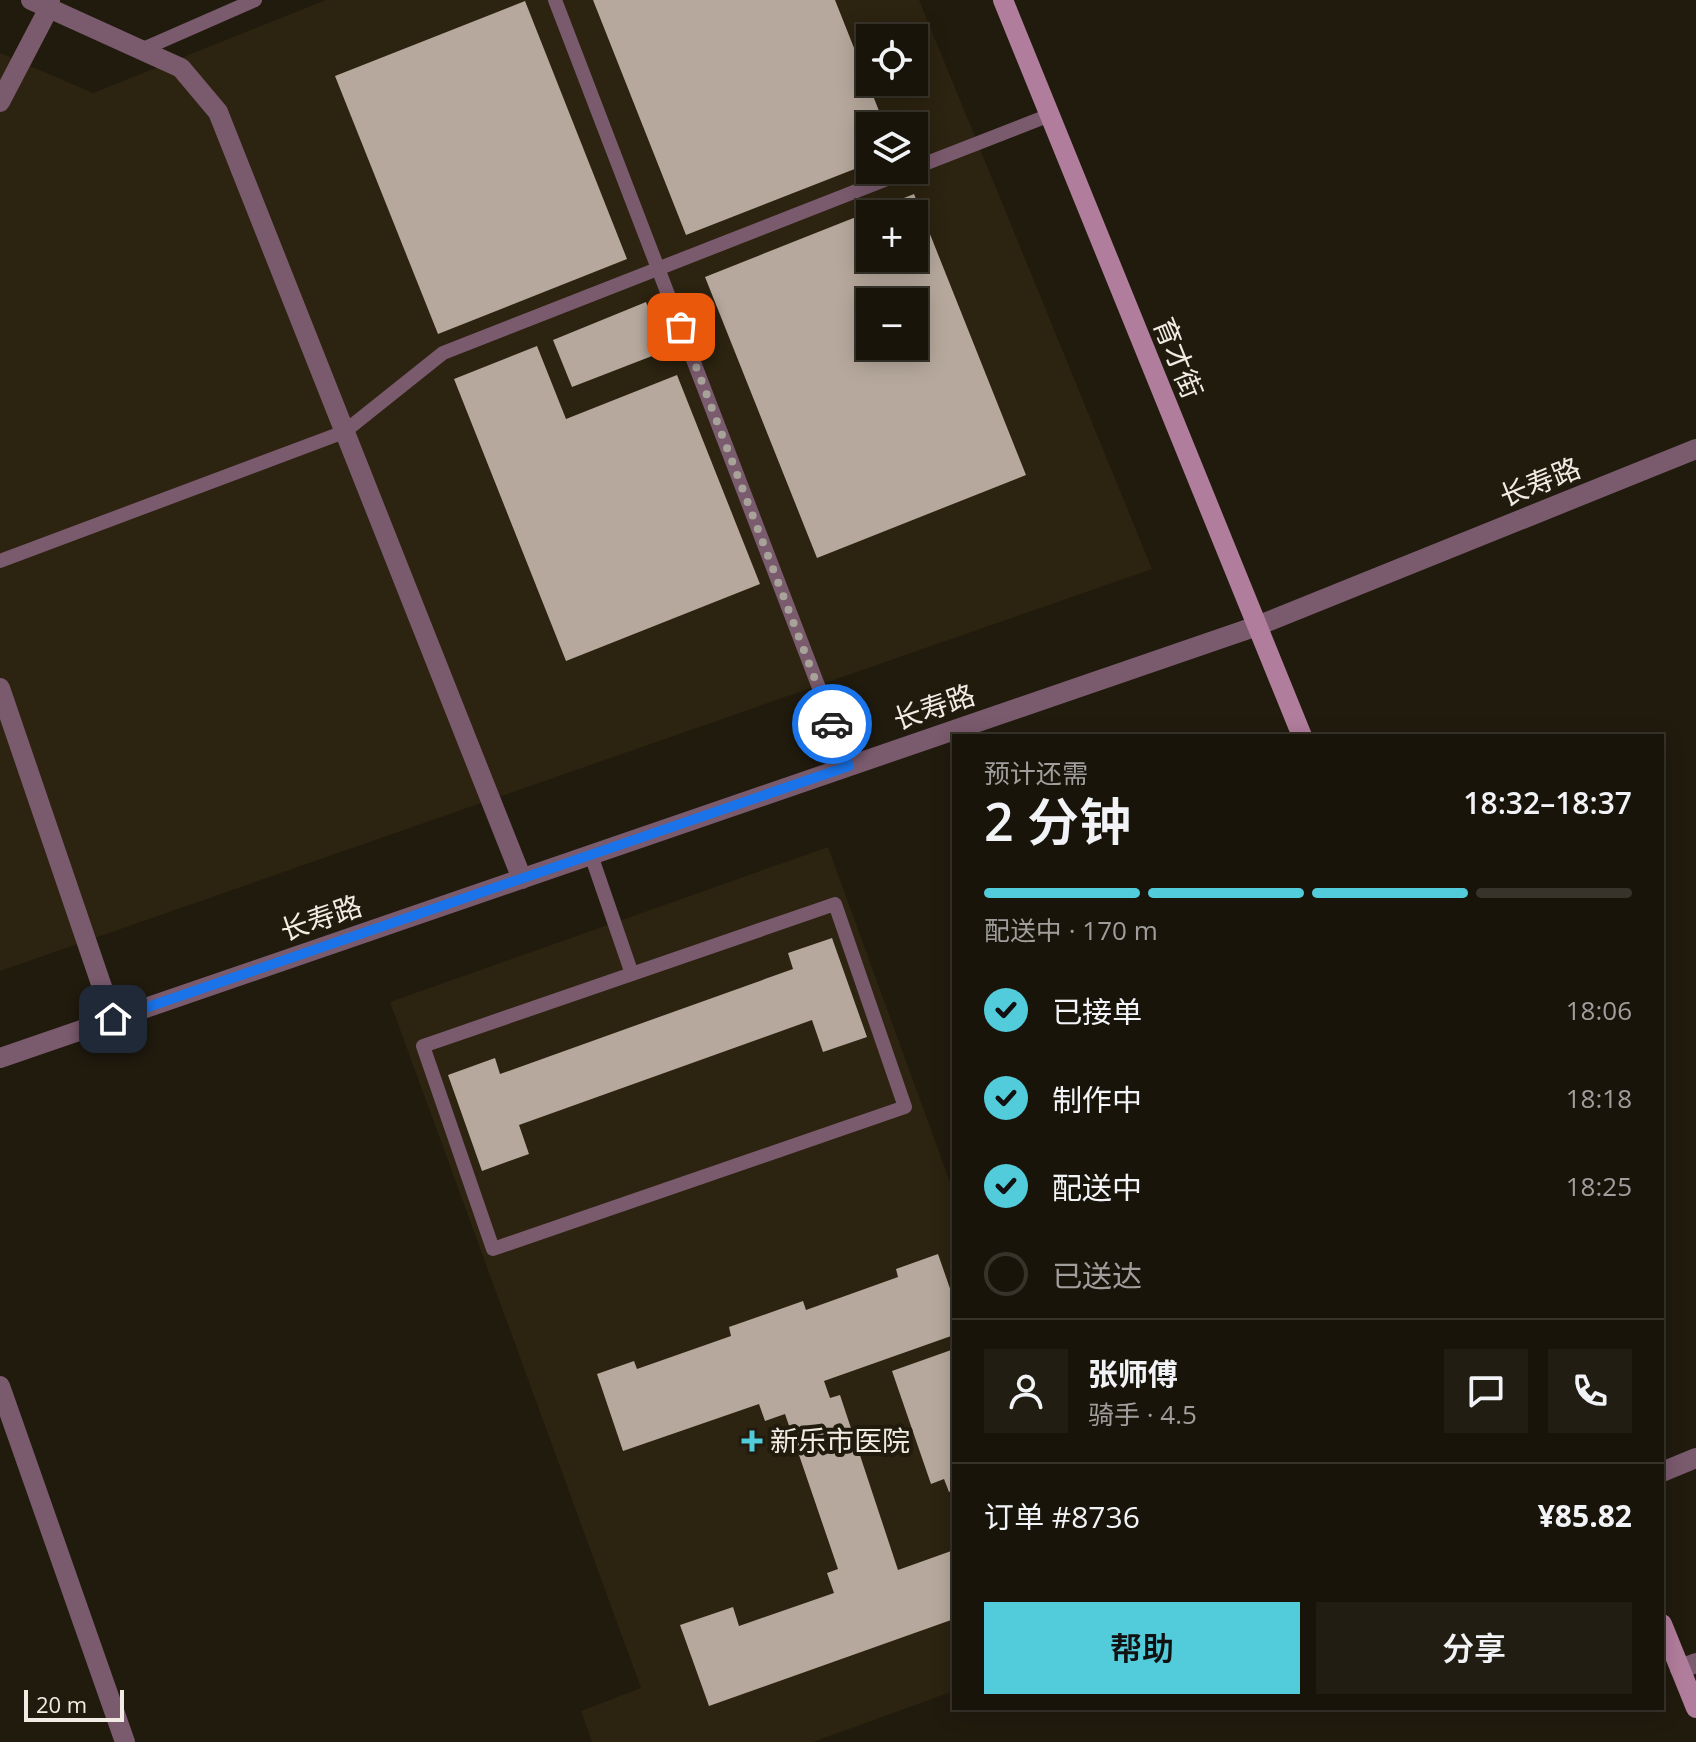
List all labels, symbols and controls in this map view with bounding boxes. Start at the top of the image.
map controls [856,24,928,360]
button: locate [856,24,928,96]
button: layers [856,112,928,184]
button: + [856,200,928,272]
button: − [856,288,928,360]
pin [647,293,715,361]
icon: bag [659,305,703,349]
street label: 育才街 [1146,312,1212,404]
street label: 长寿路 [1494,448,1586,514]
street label: 长寿路 [888,674,980,738]
courier [792,684,872,764]
icon: car [810,702,854,746]
text: 预计还需 [984,755,1088,791]
text: 18:32–18:37 [1463,782,1632,823]
text: 2 分钟 [984,785,1131,856]
street label: 长寿路 [275,885,367,949]
text: 配送中 · 170 m [984,912,1158,948]
pin [79,985,147,1053]
icon: check [984,988,1028,1032]
text: 已接单 [1052,991,1142,1032]
text: 18:06 [1566,992,1632,1028]
icon: home [91,997,135,1041]
icon: check [984,1076,1028,1120]
text: 制作中 [1052,1079,1142,1120]
text: 18:18 [1566,1080,1632,1116]
icon: check [984,1164,1028,1208]
text: 配送中 [1052,1167,1142,1208]
text: 18:25 [1566,1168,1632,1204]
text: 已送达 [1052,1255,1142,1296]
button: person [984,1349,1068,1433]
button: chat [1444,1349,1528,1433]
button: phone [1548,1349,1632,1433]
text: 张师傅 [1088,1353,1178,1394]
text: 骑手 · 4.5 [1088,1396,1197,1432]
place label: 新乐市医院 [770,1421,910,1459]
marker: 新乐市医院 [741,1430,763,1452]
text: ¥85.82 [1538,1495,1632,1536]
text: 订单 #8736 [984,1496,1140,1537]
button: 帮助 [984,1602,1300,1694]
button: 分享 [1316,1602,1632,1694]
scale bar [24,1686,124,1722]
text: 20 m [36,1689,87,1719]

